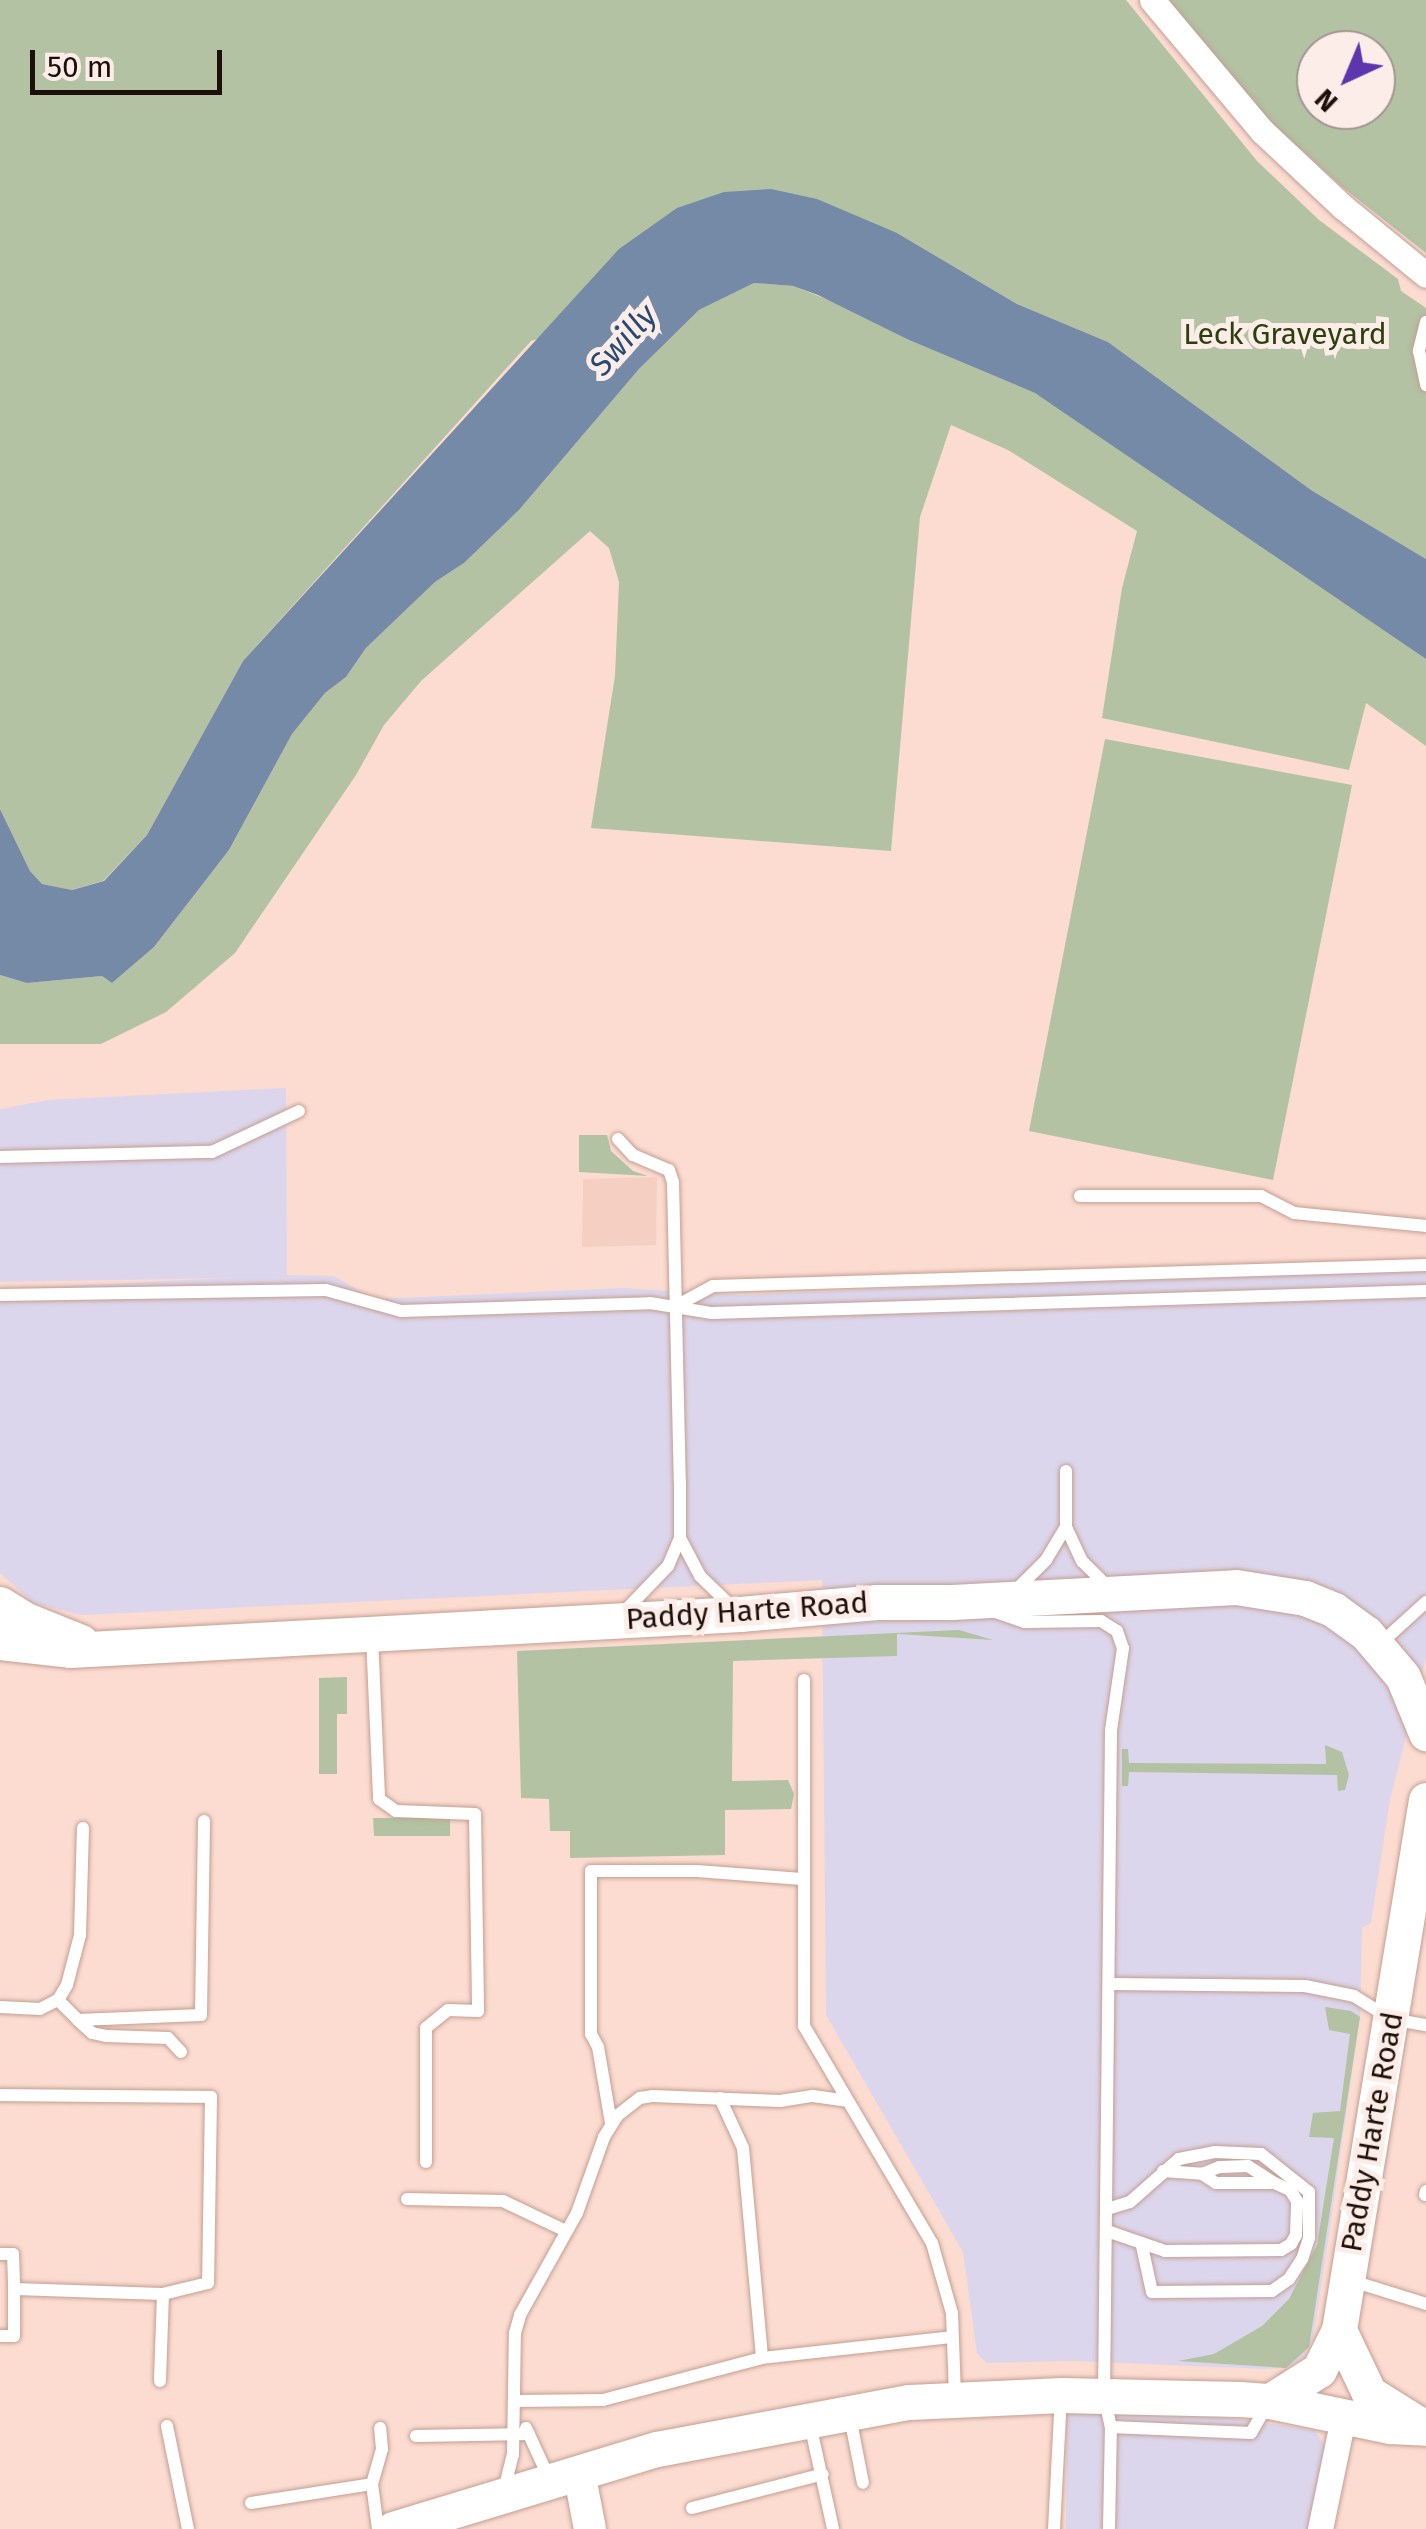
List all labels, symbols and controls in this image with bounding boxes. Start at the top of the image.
scale bar [35,30,228,92]
north arrow [1296,30,1396,130]
text: 50 m [47,49,112,85]
text: N [1308,82,1344,119]
water label: Swilly [581,296,665,384]
park label: Leck Graveyard [1183,316,1387,352]
street label: Paddy Harte Road [625,1585,869,1637]
street label: Paddy Harte Road [1333,2009,1411,2255]

